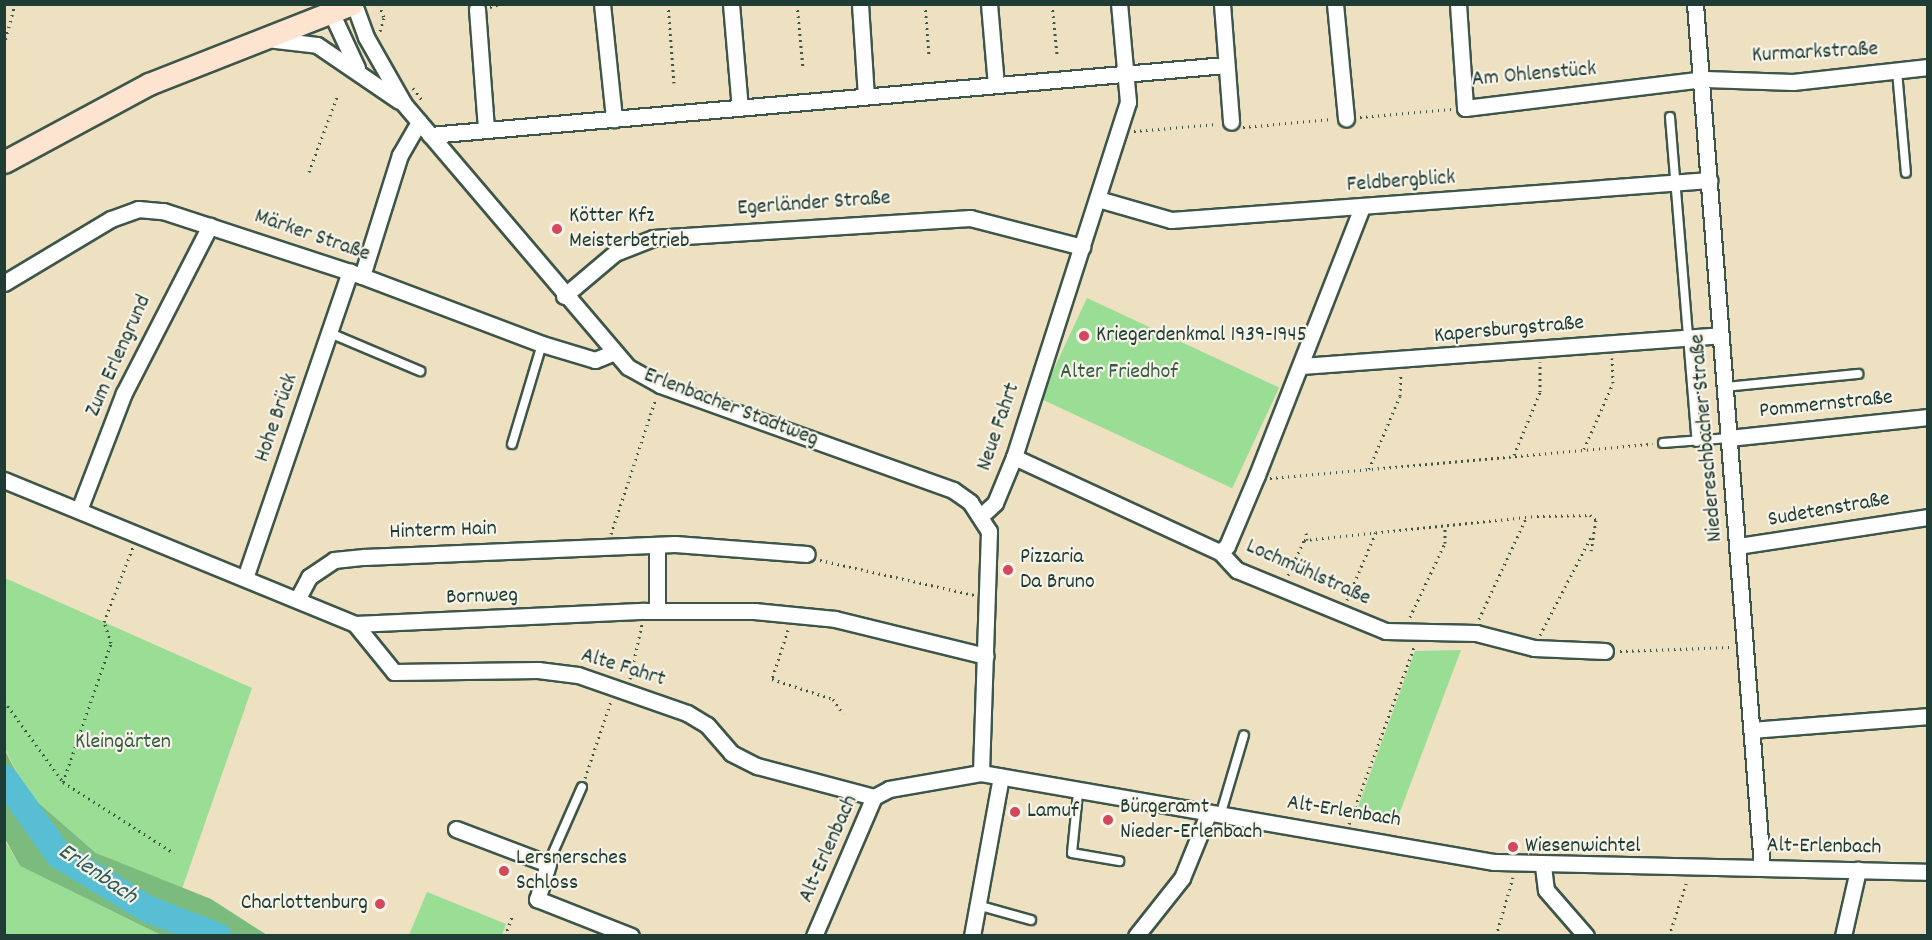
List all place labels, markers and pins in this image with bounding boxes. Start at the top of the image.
place label: Kötter Kfz Meisterbetrieb [569,203,690,254]
marker: Kötter Kfz Meisterbetrieb [550,222,564,236]
place label: Kriegerdenkmal 1939-1945 [1096,323,1307,349]
marker: Kriegerdenkmal 1939-1945 [1077,329,1091,343]
place label: Pizzaria Da Bruno [1020,544,1095,596]
marker: Pizzaria Da Bruno [1001,563,1015,577]
place label: Bürgeramt Nieder-Erlenbach [1120,794,1262,846]
place label: Lamuf [1027,799,1079,825]
marker: Lamuf [1008,805,1022,819]
marker: Bürgeramt Nieder-Erlenbach [1101,813,1115,827]
place label: Wiesenwichtel [1525,834,1641,860]
marker: Wiesenwichtel [1506,840,1520,854]
place label: Lersnersches Schloss [516,845,627,896]
marker: Lersnersches Schloss [497,864,511,878]
place label: Charlottenburg [241,891,368,917]
marker: Charlottenburg [373,897,387,911]

